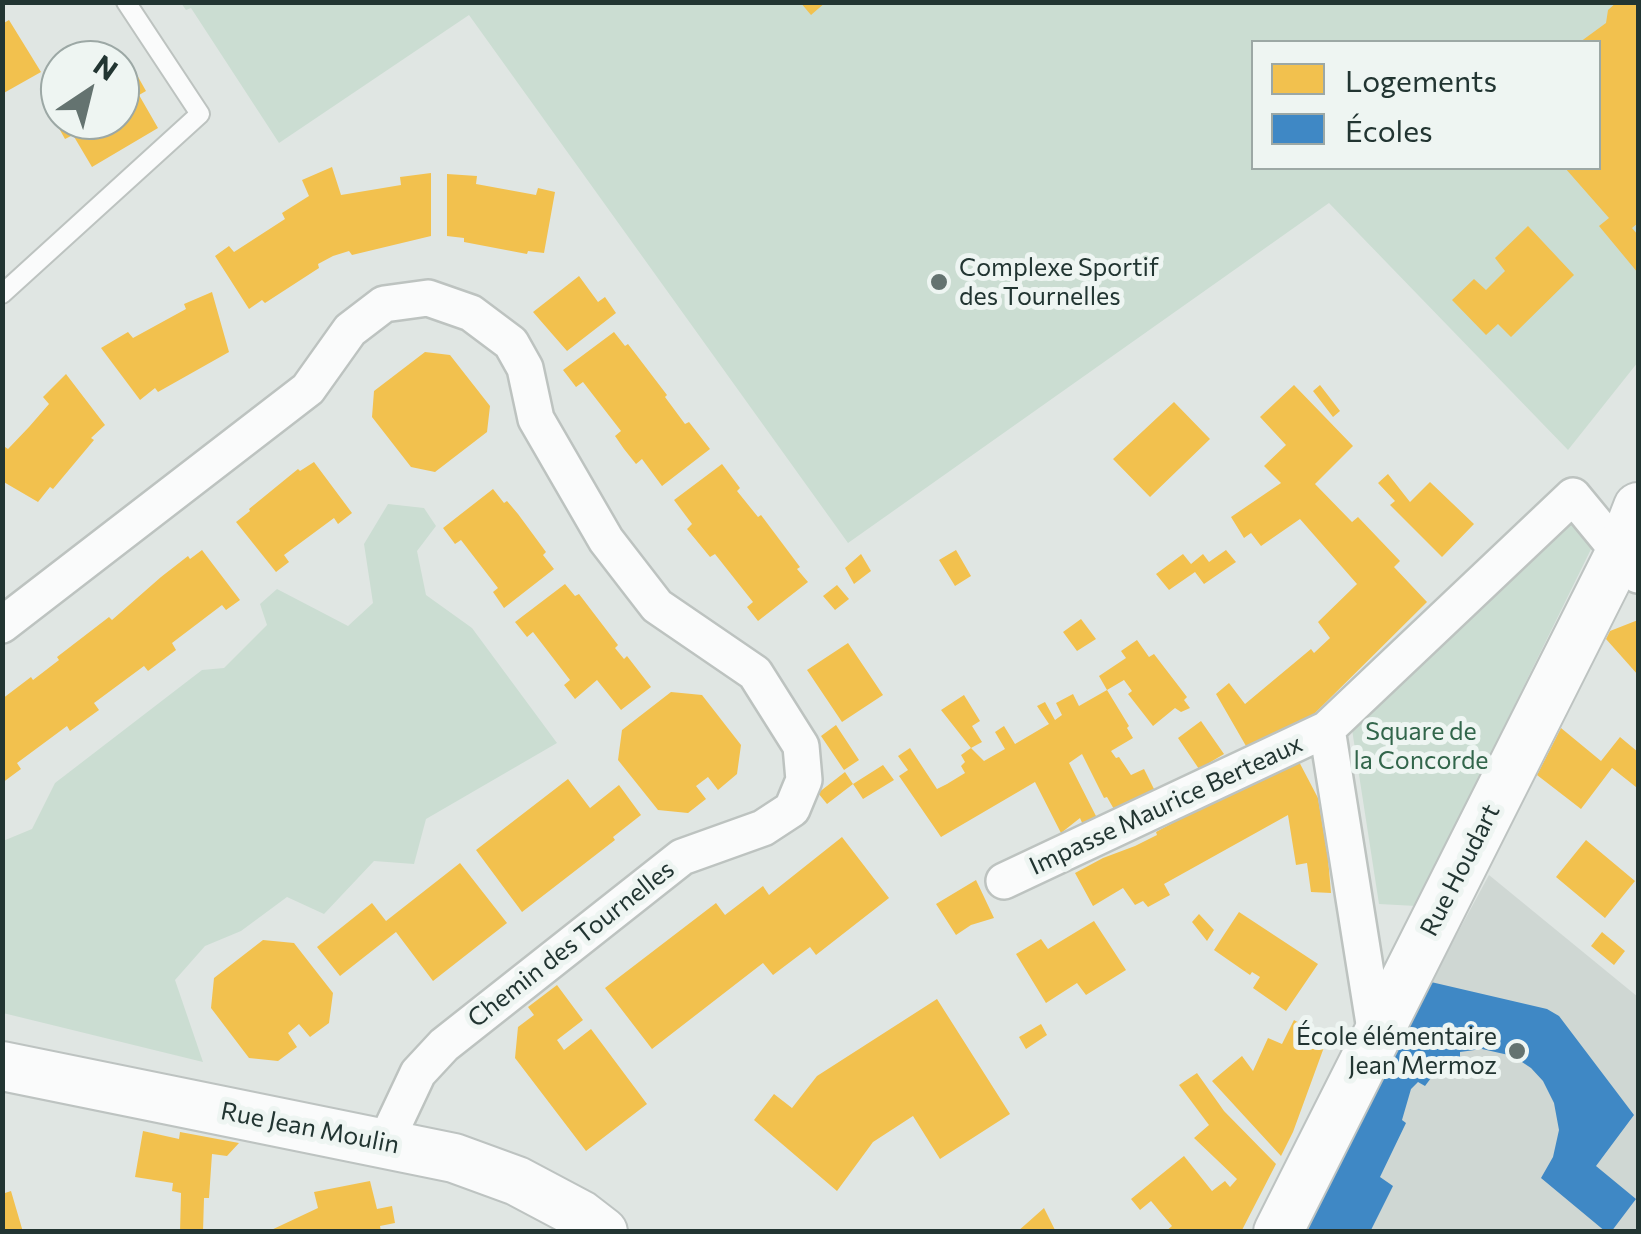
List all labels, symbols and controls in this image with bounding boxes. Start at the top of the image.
north arrow [40,40,140,140]
legend [1251,40,1601,170]
text: N [88,47,124,87]
text: Logements [1345,61,1497,98]
text: Écoles [1345,111,1433,148]
place label: Complexe Sportif des Tournelles [959,253,1159,312]
marker: Complexe Sportif des Tournelles [928,271,950,293]
park label: Square de la Concorde [1353,717,1489,776]
street label: Impasse Maurice Berteaux [1025,728,1307,882]
street label: Rue Houdart [1414,799,1506,941]
street label: Chemin des Tournelles [462,854,680,1034]
place label: École élémentaire Jean Mermoz [1296,1022,1497,1081]
marker: École élémentaire Jean Mermoz [1506,1040,1528,1062]
street label: Rue Jean Moulin [218,1096,402,1160]

